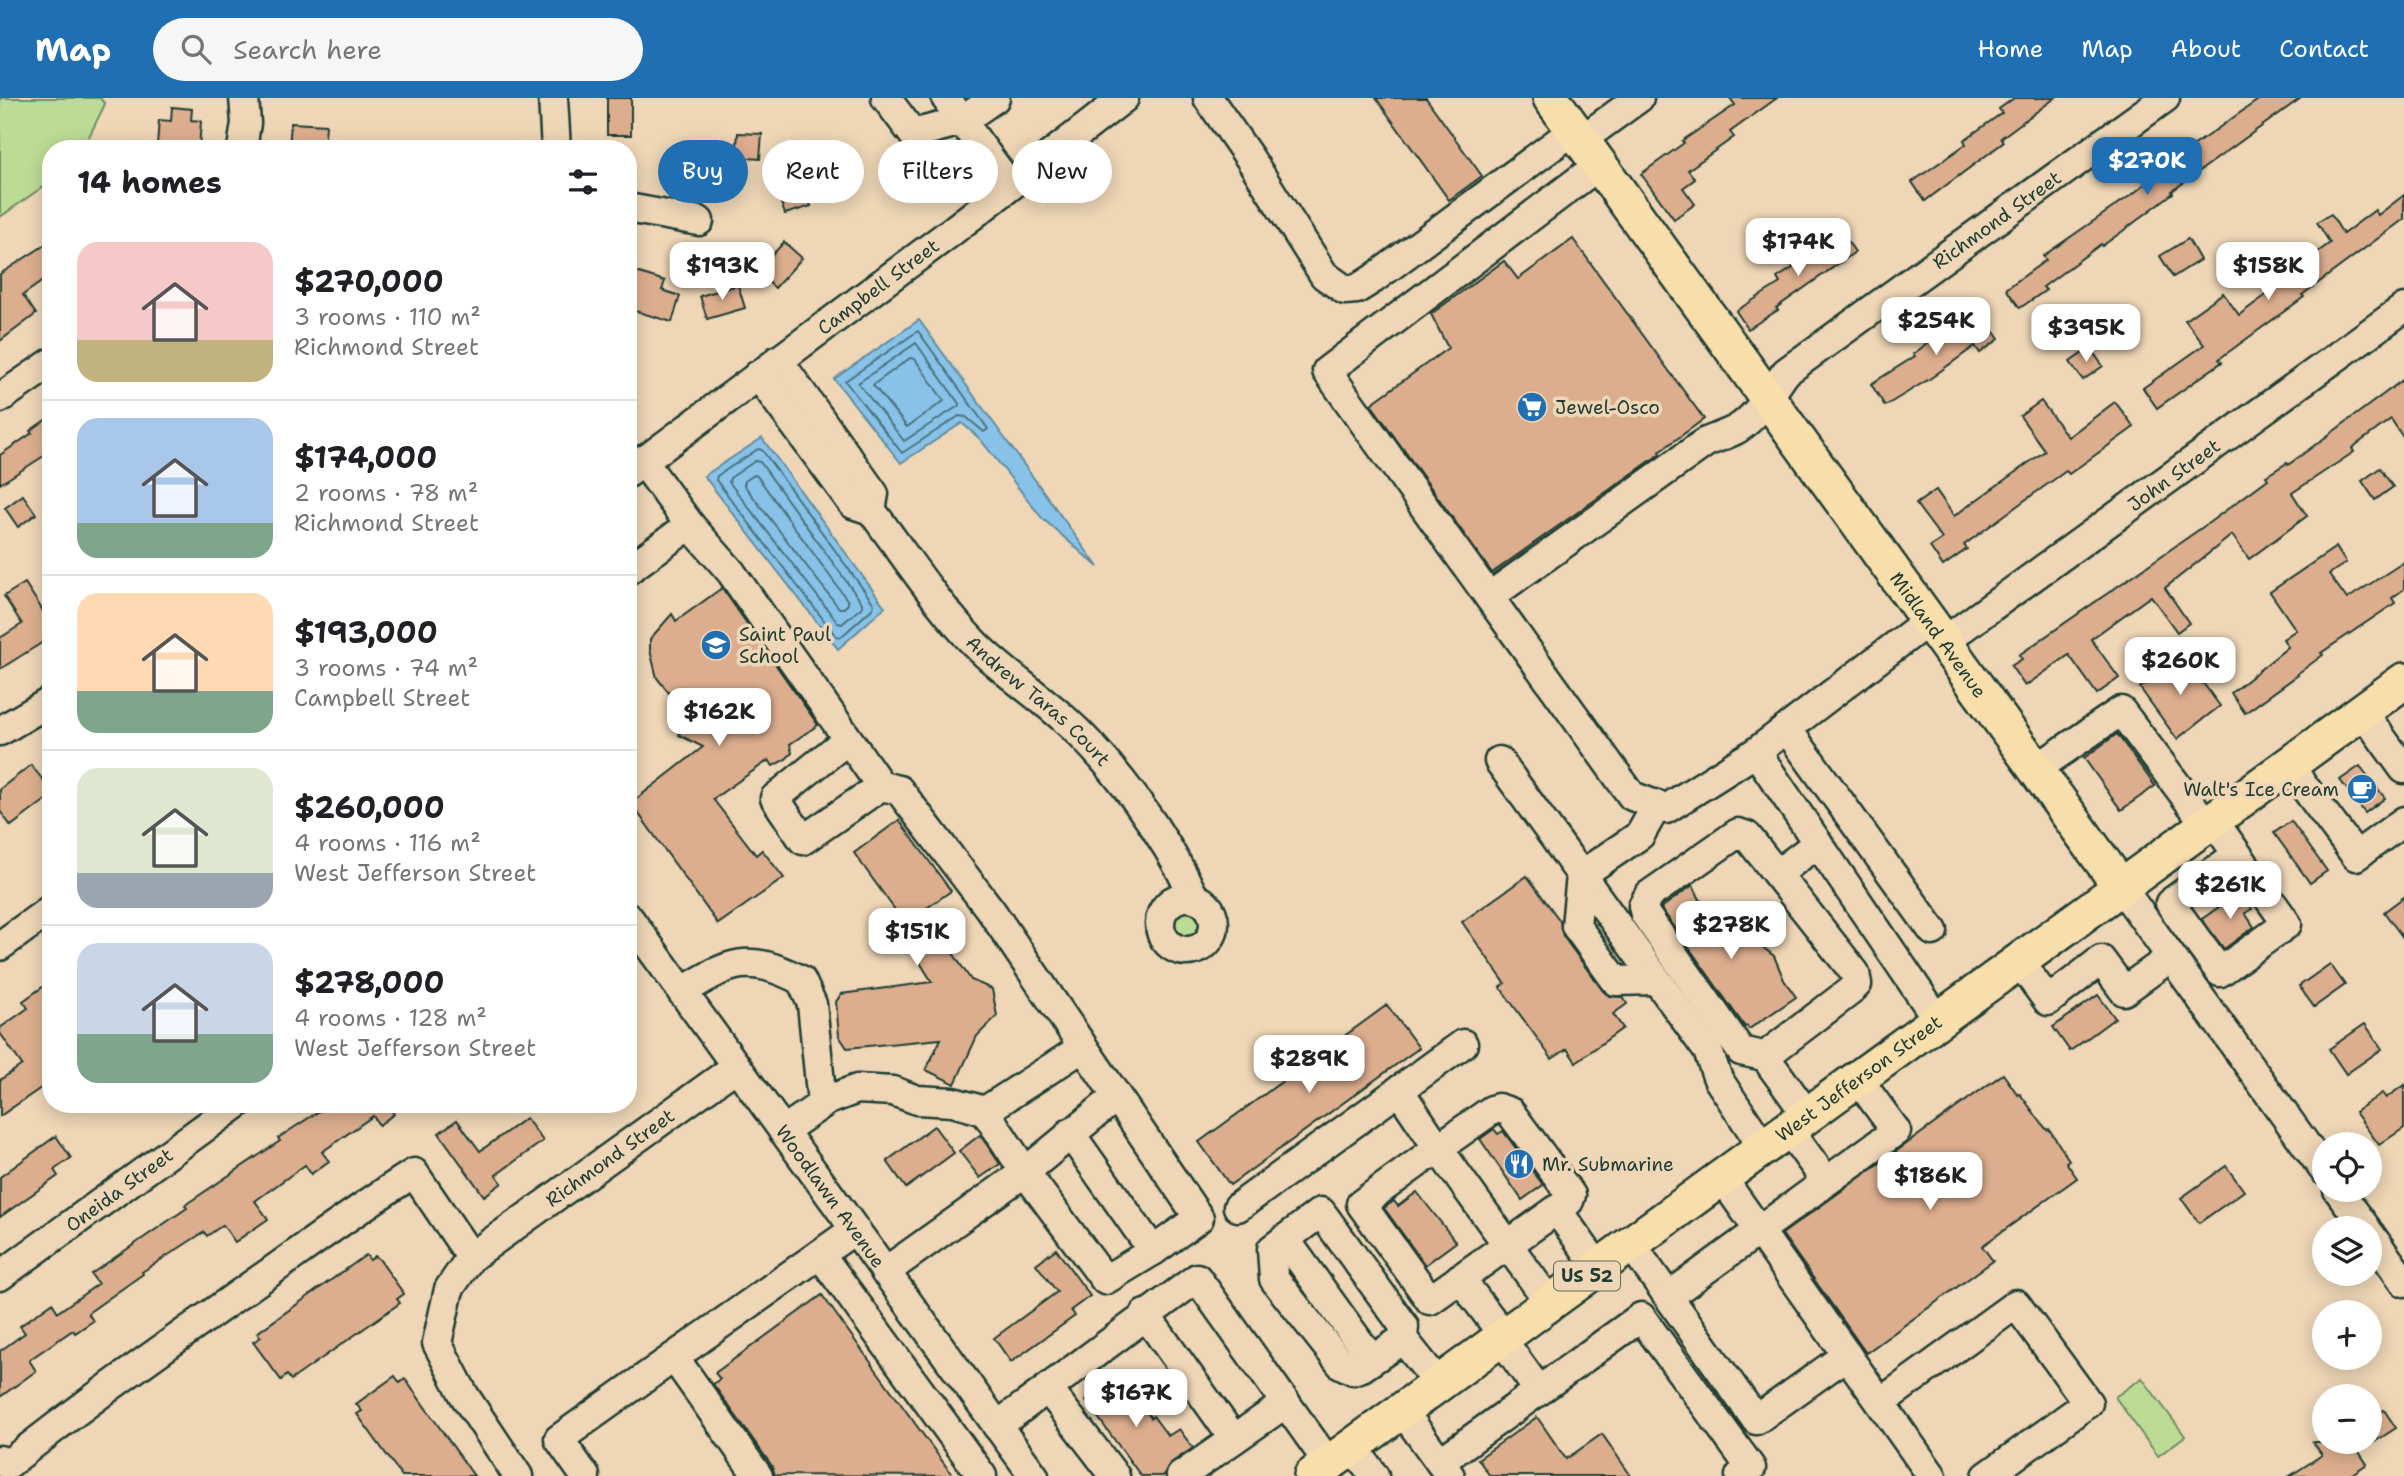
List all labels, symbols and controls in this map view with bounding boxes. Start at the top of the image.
search box [153,18,643,81]
text: Map [35,27,111,72]
icon: search [177,30,215,68]
text: Search here [233,32,382,67]
text: Home [1977,33,2043,65]
text: Map [2081,33,2133,65]
text: About [2171,33,2241,65]
text: Contact [2279,33,2369,65]
pin: $270K [2098,138,2196,197]
chip: Buy [658,140,748,203]
chip: Rent [762,140,864,203]
chip: Filters [878,140,998,203]
chip: New [1012,140,1112,203]
text: $270K [2108,145,2186,175]
text: 14 homes [77,162,222,203]
icon: filters [564,163,602,201]
street label: Richmond Street [1927,165,2066,275]
pin: $174K [1749,218,1847,278]
text: $174K [1762,226,1834,256]
street label: Campbell Street [812,233,944,340]
pin: $193K [673,242,771,302]
pin: $158K [2219,242,2317,302]
text: $193K [686,250,758,280]
text: $158K [2232,250,2304,280]
text: $270,000 [294,261,444,302]
icon: home [133,270,217,354]
pin: $254K [1887,298,1985,357]
text: 3 rooms · 110 m² [294,302,481,332]
pin: $395K [2037,304,2135,364]
text: $254K [1897,305,1975,335]
text: $395K [2047,312,2125,342]
text: Richmond Street [294,332,479,362]
supermarket icon: Jewel-Osco [1515,390,1549,424]
place label: Jewel-Osco [1555,395,1660,420]
street label: John Street [2123,433,2225,517]
text: $174,000 [294,437,437,478]
icon: home [133,446,217,530]
text: 2 rooms · 78 m² [294,478,478,508]
text: Richmond Street [294,508,479,538]
street label: Midland Avenue [1885,567,1993,703]
text: $193,000 [294,612,438,653]
icon: home [133,621,217,705]
place label: Saint Paul School [739,622,831,669]
school or university icon: Saint Paul School [699,628,733,662]
street label: Andrew Taras Court [961,630,1116,771]
pin: $260K [2131,638,2229,697]
text: $260K [2141,645,2219,675]
text: 3 rooms · 74 m² [294,653,478,683]
text: Campbell Street [294,683,470,713]
pin: $162K [670,688,768,748]
text: $162K [683,696,755,726]
cafe icon: Walt's Ice Cream [2345,772,2379,806]
place label: Walt's Ice Cream [2183,777,2339,802]
text: $260,000 [294,787,445,828]
icon: home [133,796,217,880]
text: 4 rooms · 116 m² [294,828,481,858]
text: West Jefferson Street [294,858,536,888]
pin: $261K [2181,862,2279,921]
text: $261K [2194,869,2266,899]
pin: $278K [1682,902,1780,961]
pin: $151K [868,908,966,968]
text: $278K [1692,909,1770,939]
text: $151K [884,916,950,946]
text: $278,000 [294,962,445,1003]
icon: home [133,971,217,1055]
text: 4 rooms · 128 m² [294,1003,487,1033]
street label: West Jefferson Street [1770,1009,1947,1147]
text: West Jefferson Street [294,1033,536,1063]
pin: $289K [1260,1035,1358,1095]
text: $289K [1270,1043,1348,1073]
street label: Richmond Street [540,1103,679,1212]
street label: Woodlawn Avenue [770,1120,891,1273]
map controls [2312,1132,2382,1454]
button: locate [2312,1132,2382,1202]
street label: Oneida Street [60,1142,178,1237]
restaurant icon: Mr. Submarine [1502,1147,1536,1181]
place label: Mr. Submarine [1542,1152,1674,1177]
pin: $186K [1881,1152,1979,1212]
text: $186K [1893,1160,1967,1190]
button: layers [2312,1216,2382,1286]
road number: US 52 [1554,1261,1620,1290]
button: + [2312,1300,2382,1370]
pin: $167K [1087,1370,1185,1429]
text: $167K [1100,1377,1172,1407]
button: − [2312,1384,2382,1454]

